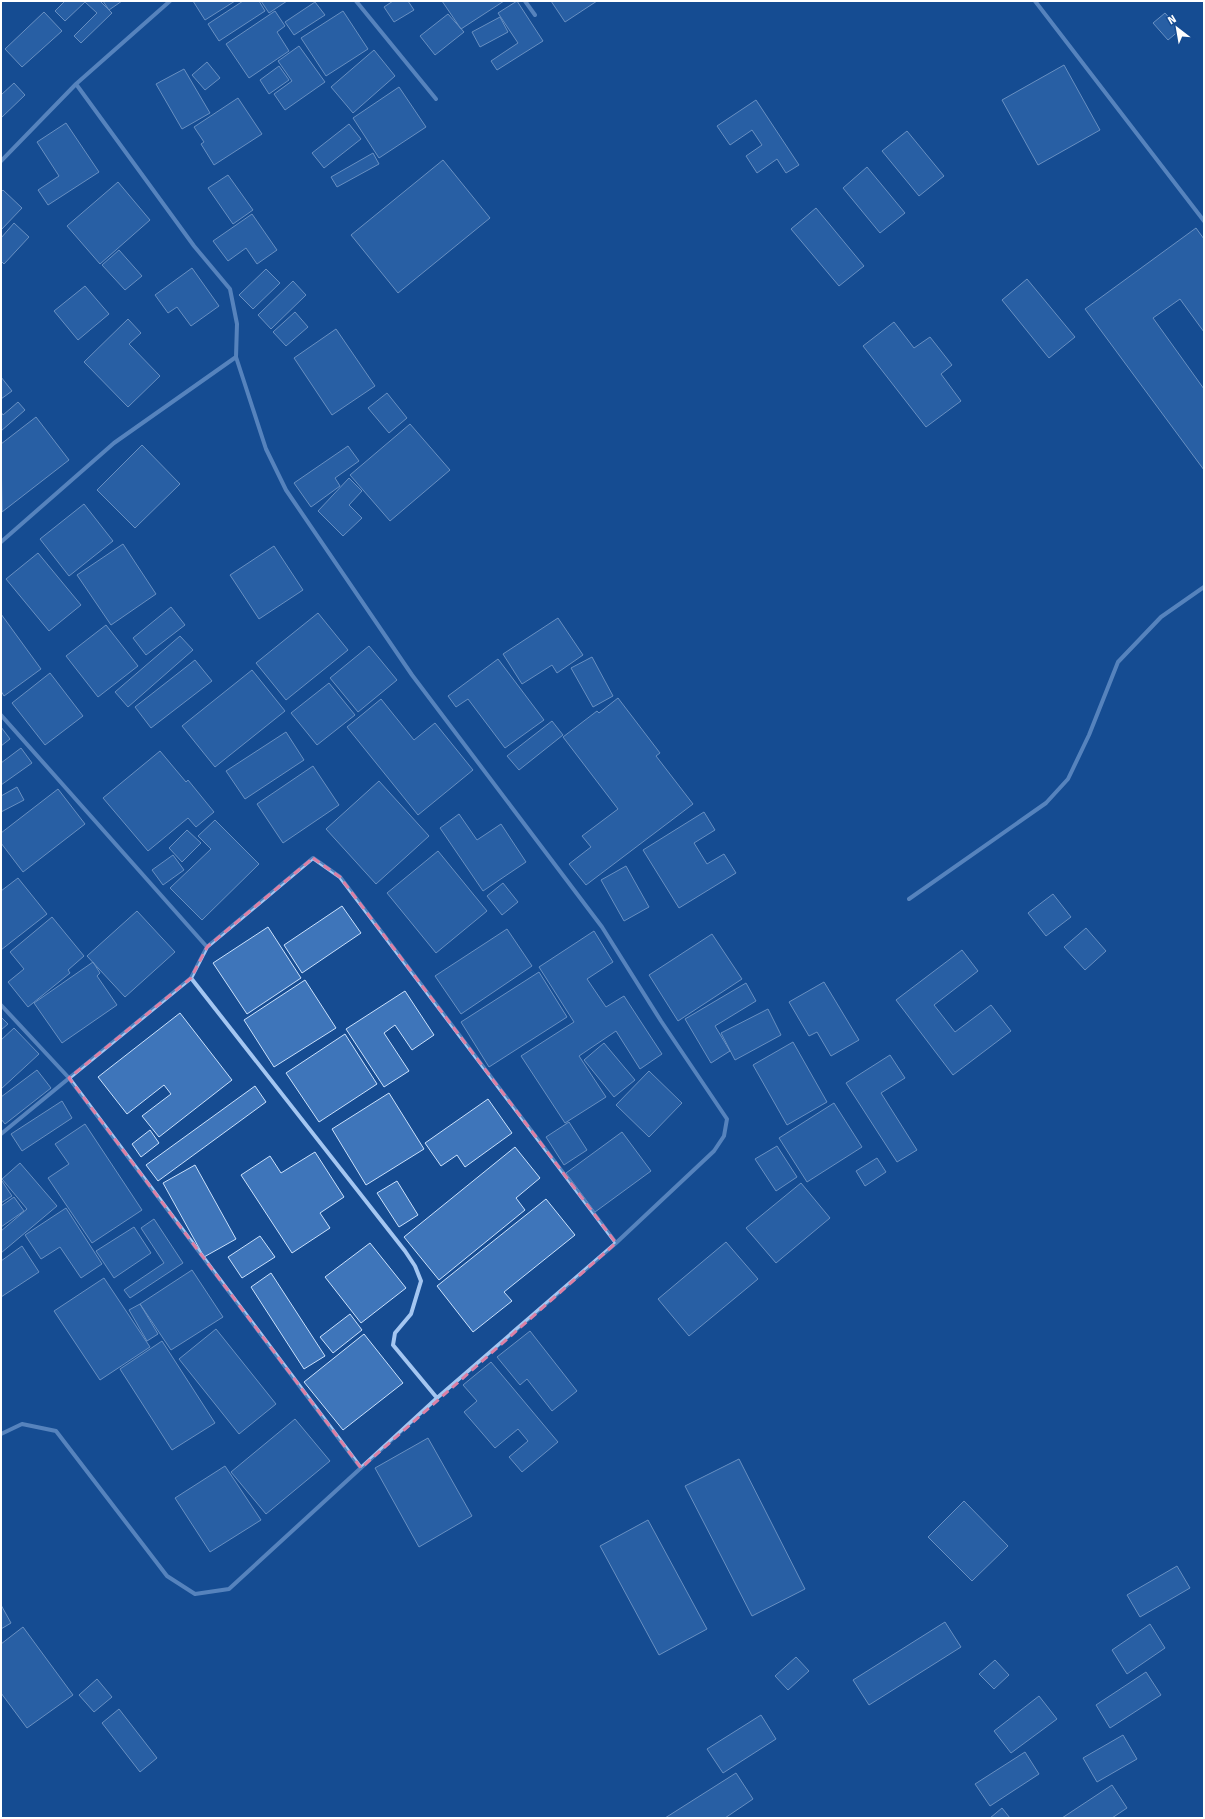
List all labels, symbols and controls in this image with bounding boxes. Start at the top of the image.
north arrow [1157,8,1197,48]
text: N [1166,12,1179,27]

